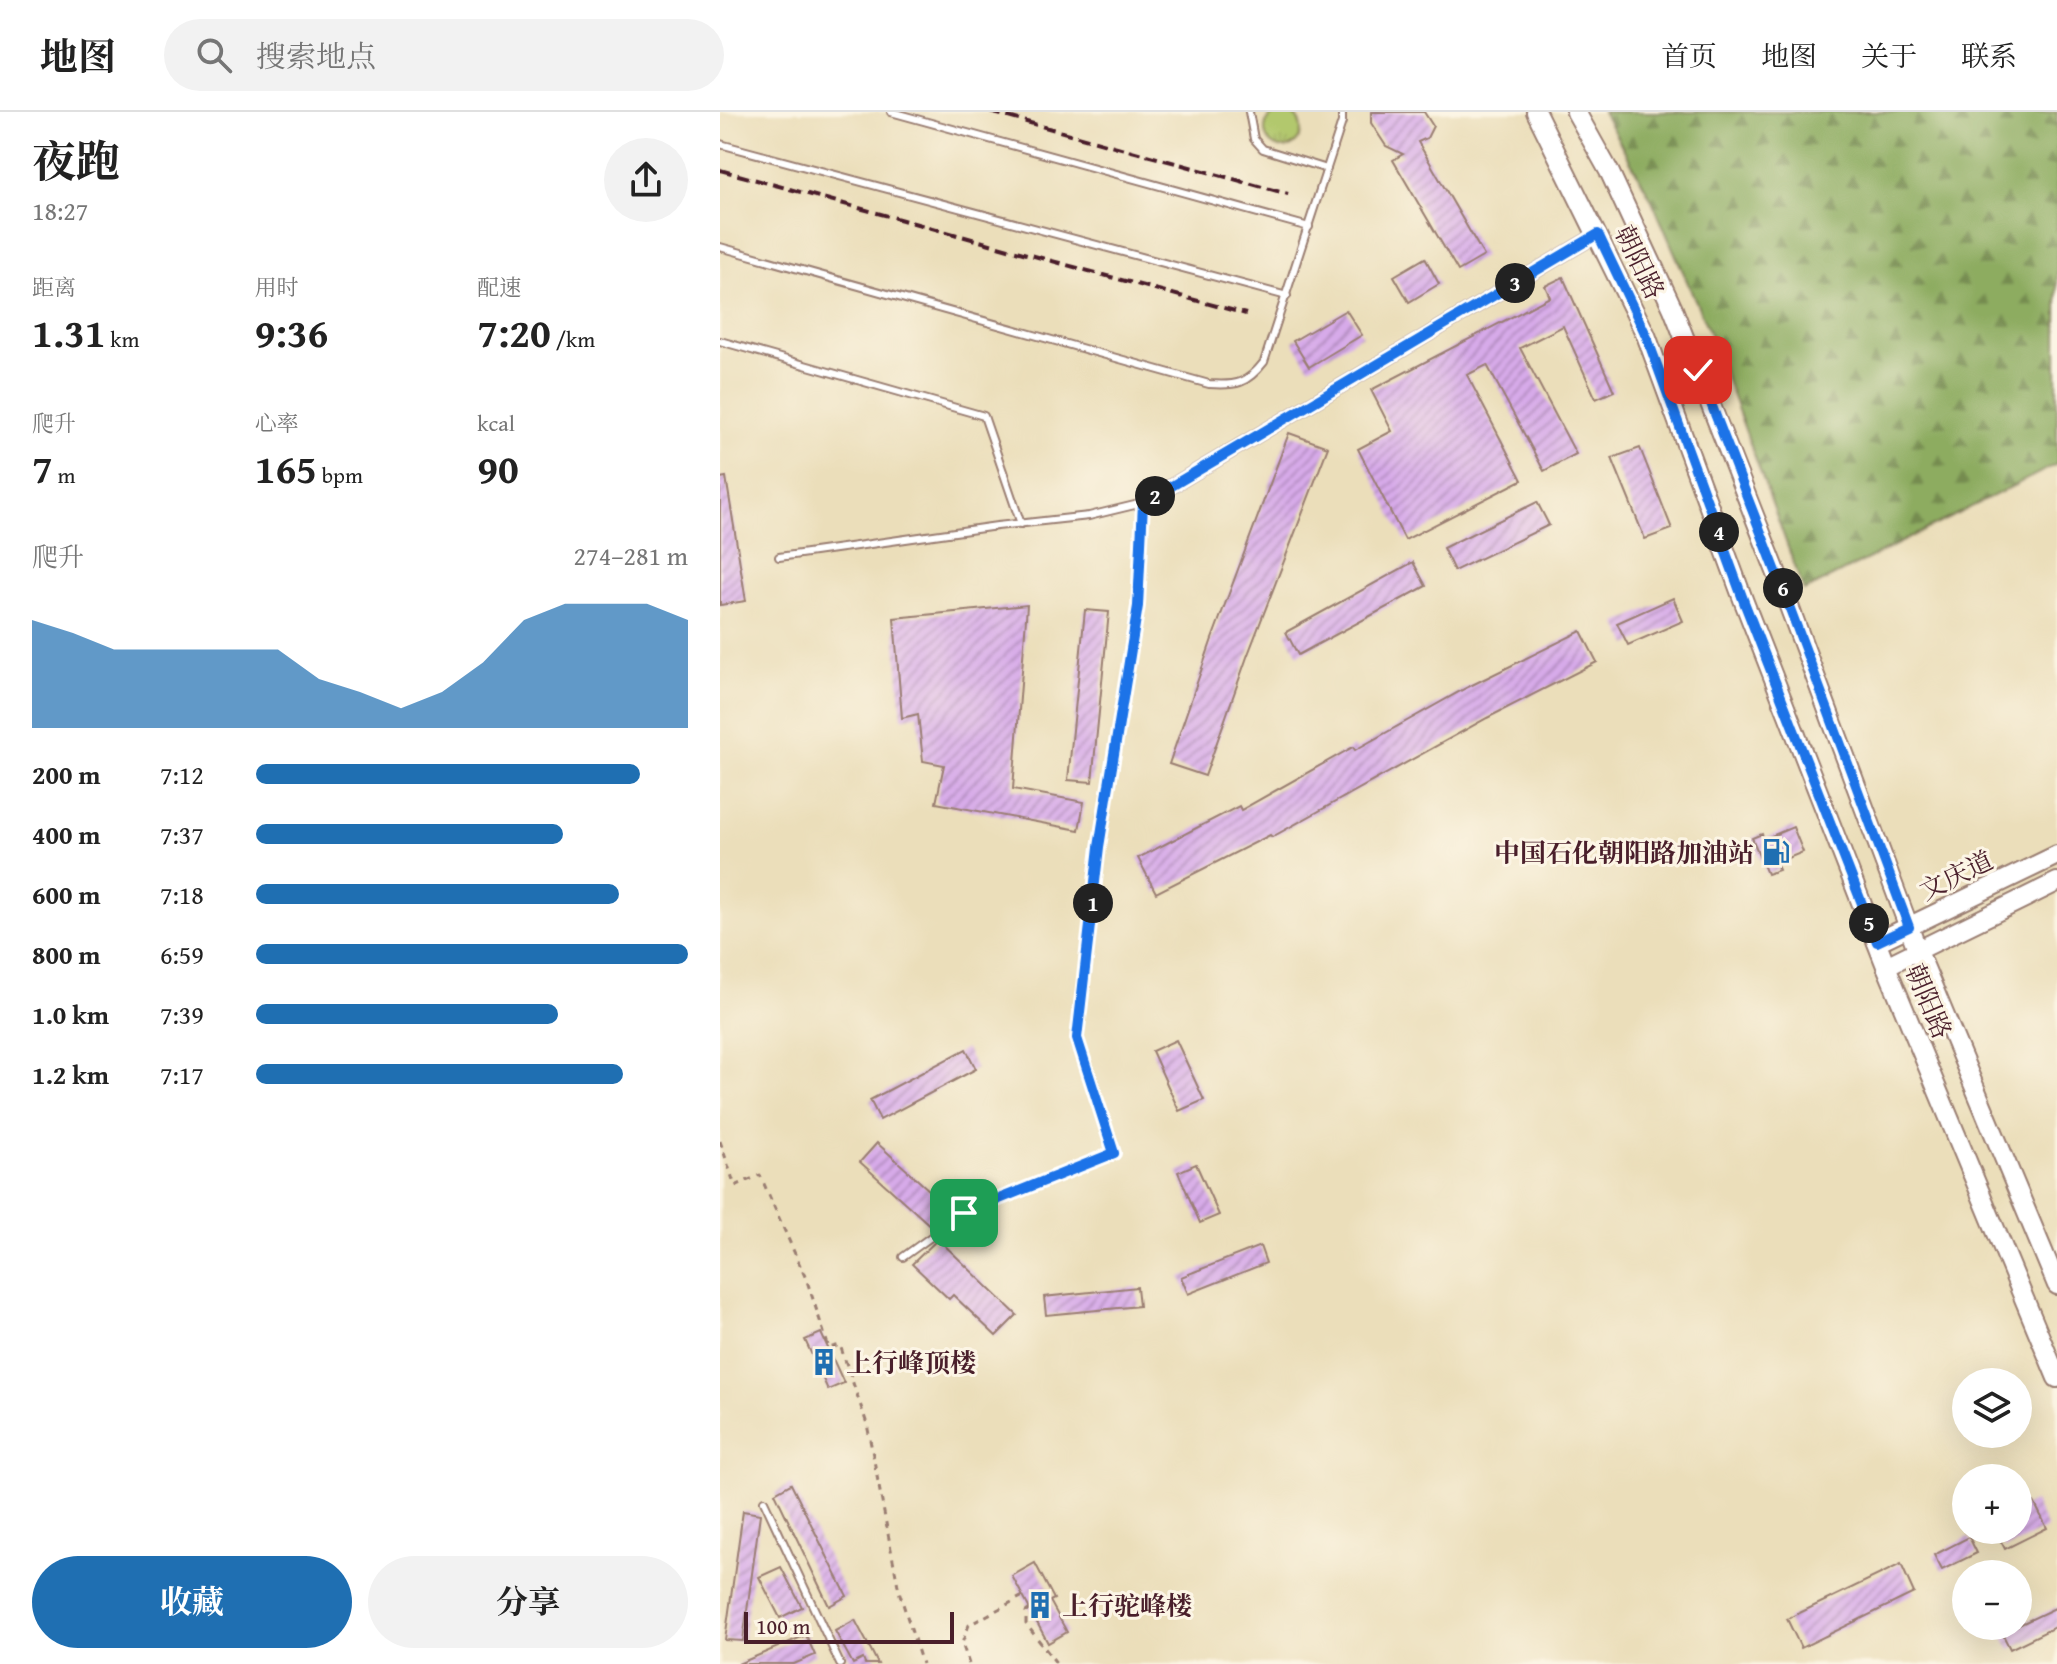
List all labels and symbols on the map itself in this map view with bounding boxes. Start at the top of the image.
street label: 朝阳路 [1605,218,1675,306]
pin: 3 [1495,263,1535,303]
pin [1664,336,1732,404]
pin: 2 [1135,476,1175,516]
pin: 4 [1699,512,1739,552]
pin: 6 [1763,568,1803,608]
place label: 中国石化朝阳路加油站 [1494,833,1754,872]
fuel station icon: 中国石化朝阳路加油站 [1761,837,1791,867]
street label: 文庆道 [1912,840,2000,910]
pin: 1 [1073,883,1113,923]
pin: 5 [1849,903,1889,943]
street label: 朝阳路 [1896,957,1962,1045]
pin [930,1179,998,1247]
place label: 上行峰顶楼 [846,1343,976,1382]
building icon: 上行峰顶楼 [809,1347,839,1377]
place label: 上行驼峰楼 [1062,1586,1192,1625]
building icon: 上行驼峰楼 [1025,1590,1055,1620]
scale bar [744,1608,954,1644]

